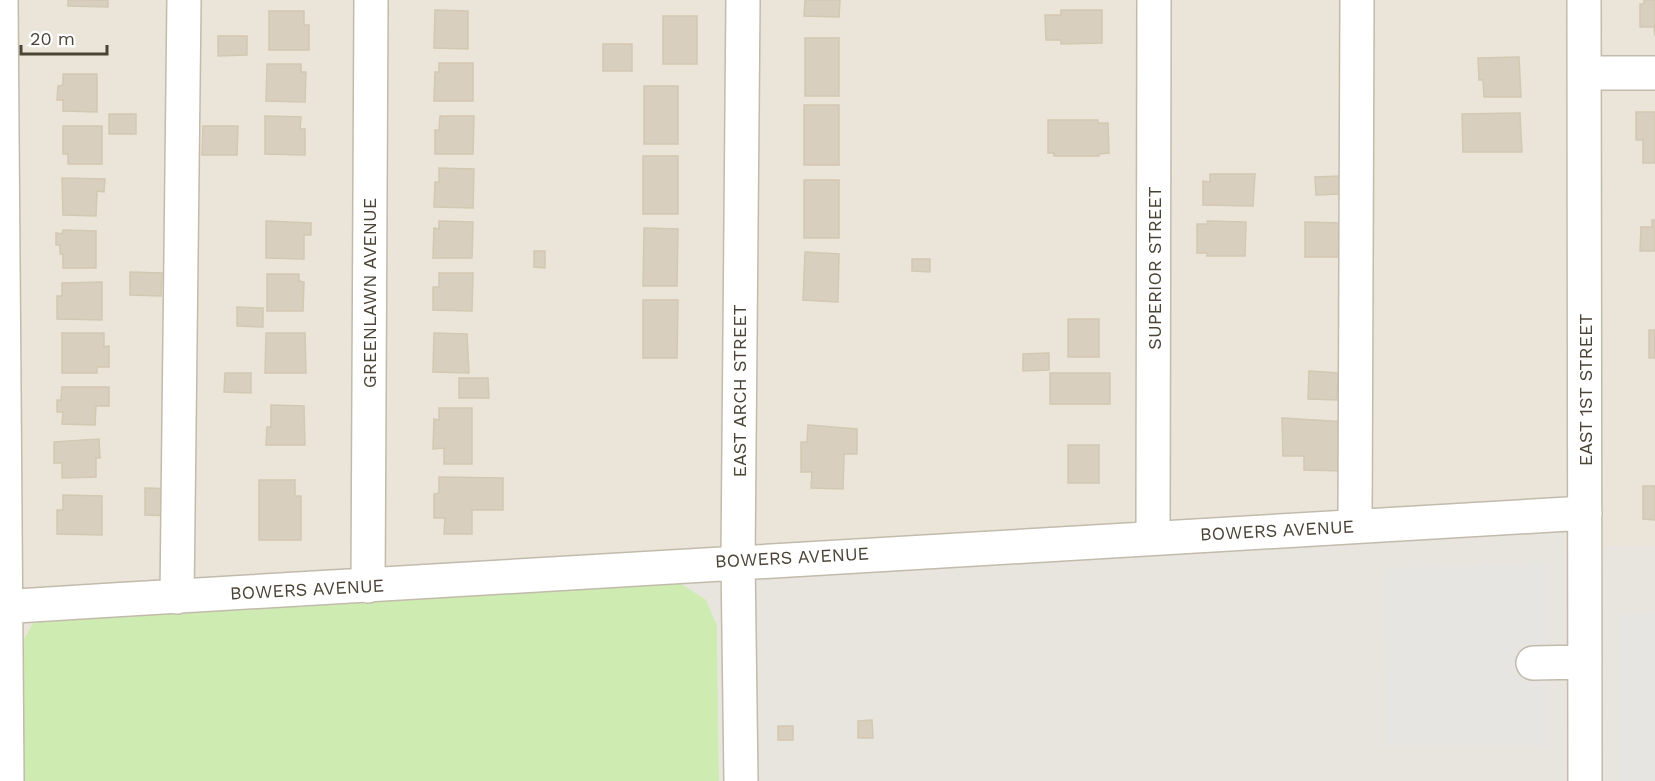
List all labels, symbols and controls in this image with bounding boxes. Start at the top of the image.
scale bar [21,18,106,56]
text: 20 m [30,28,75,49]
street label: SUPERIOR STREET [1144,186,1165,350]
street label: GREENLAWN AVENUE [359,198,380,388]
street label: EAST ARCH STREET [729,304,750,478]
street label: EAST 1ST STREET [1575,314,1596,466]
street label: BOWERS AVENUE [1199,515,1355,545]
street label: BOWERS AVENUE [714,542,870,572]
street label: BOWERS AVENUE [229,574,385,604]

